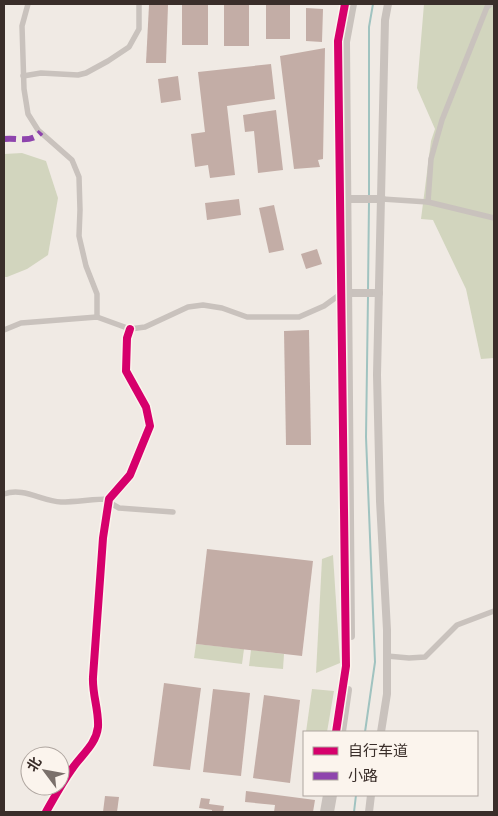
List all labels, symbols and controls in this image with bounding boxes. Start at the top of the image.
legend [303,731,478,796]
text: 自行车道 [348,740,408,760]
north arrow [20,746,70,796]
text: 北 [22,753,45,775]
text: 小路 [348,765,378,785]

